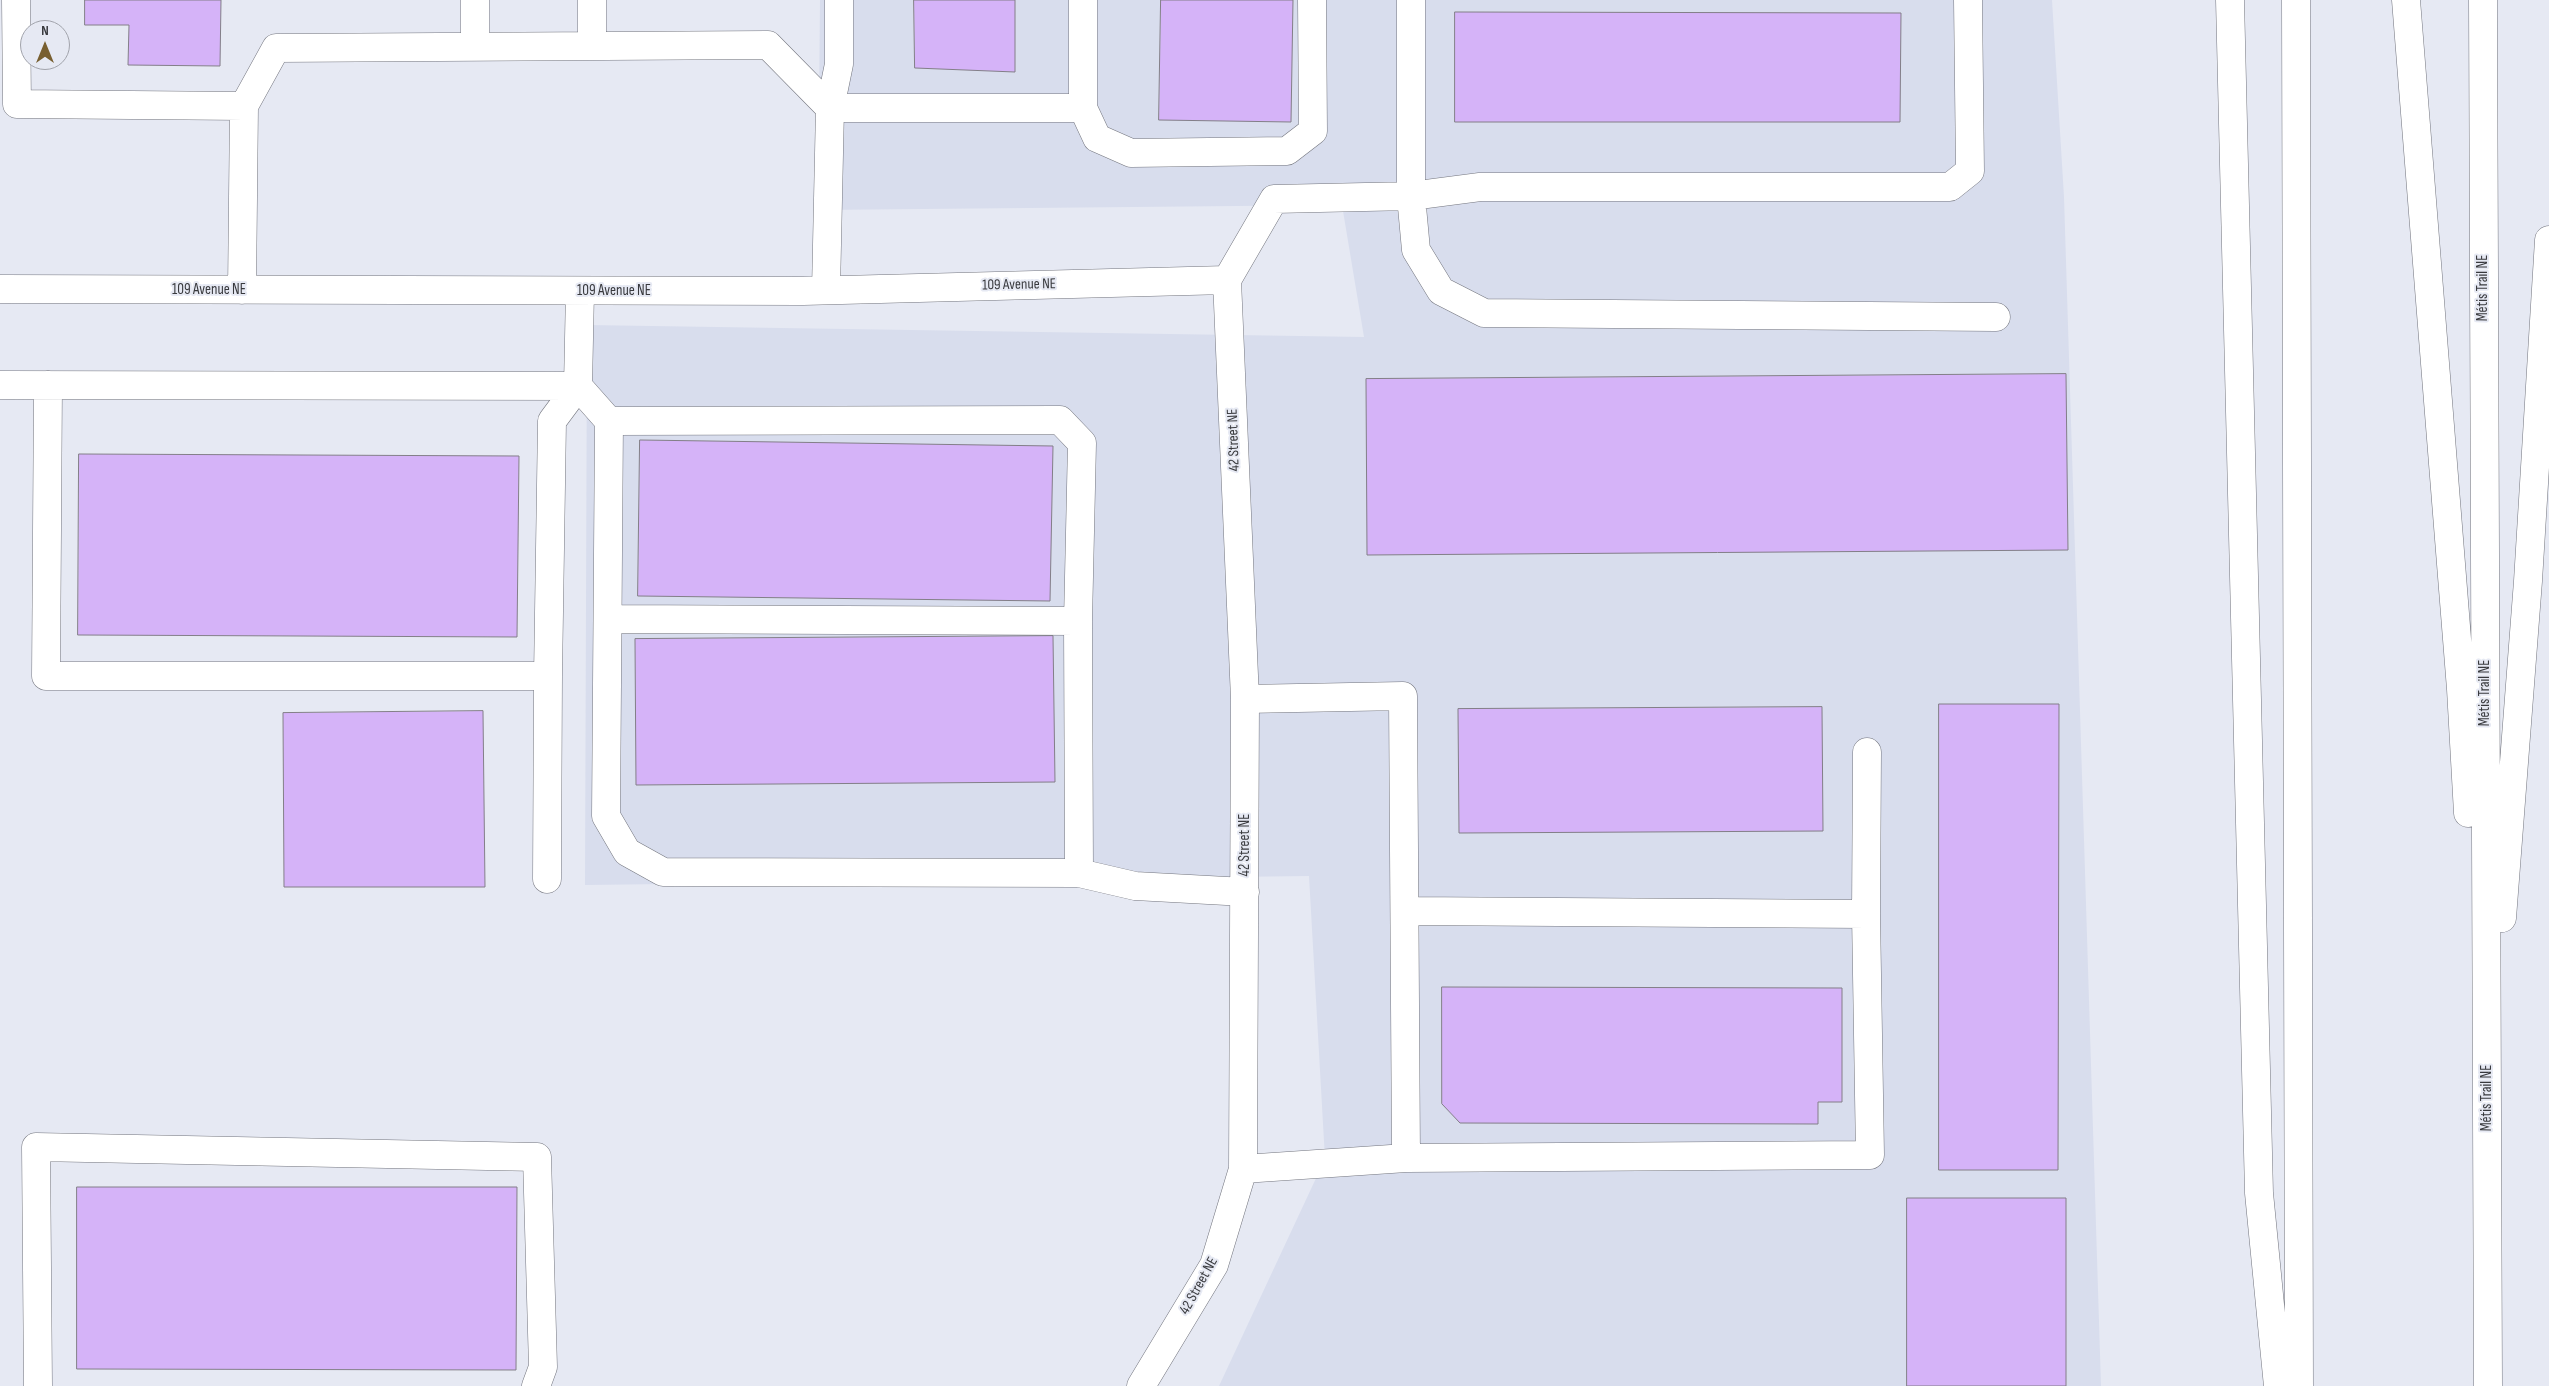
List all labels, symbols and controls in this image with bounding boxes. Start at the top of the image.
north arrow [20,20,70,70]
text: N [41,22,49,39]
street label: Métis Trail NE [2474,255,2492,321]
street label: 109 Avenue NE [982,275,1056,295]
street label: 109 Avenue NE [172,281,246,299]
street label: 109 Avenue NE [577,282,651,300]
street label: 42 Street NE [1224,408,1244,472]
street label: Métis Trail NE [2476,660,2494,726]
street label: 42 Street NE [1236,814,1254,876]
street label: Métis Trail NE [2478,1065,2496,1131]
street label: 42 Street NE [1176,1254,1222,1318]

